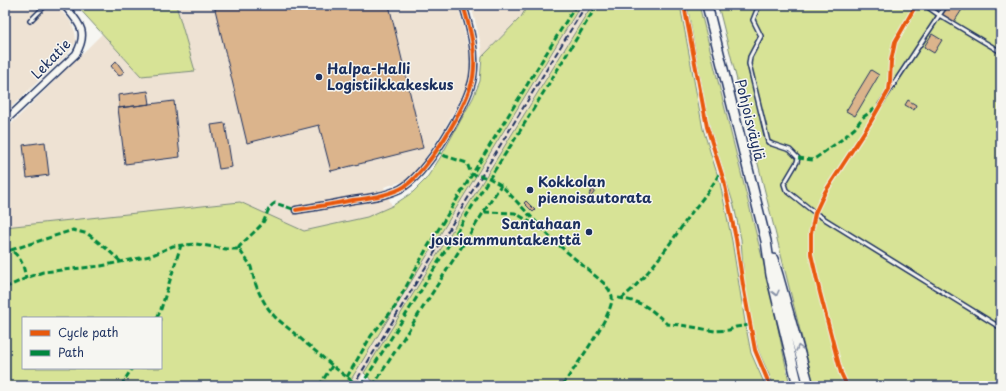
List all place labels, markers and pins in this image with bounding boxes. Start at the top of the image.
place label: Halpa-Halli Logistiikkakeskus [327,58,454,95]
marker: Halpa-Halli Logistiikkakeskus [314,72,324,82]
place label: Kokkolan pienoisautorata [538,171,652,208]
marker: Kokkolan pienoisautorata [525,185,535,195]
place label: Santahaan jousiammuntakenttä [429,213,582,250]
marker: Santahaan jousiammuntakenttä [584,227,594,237]

